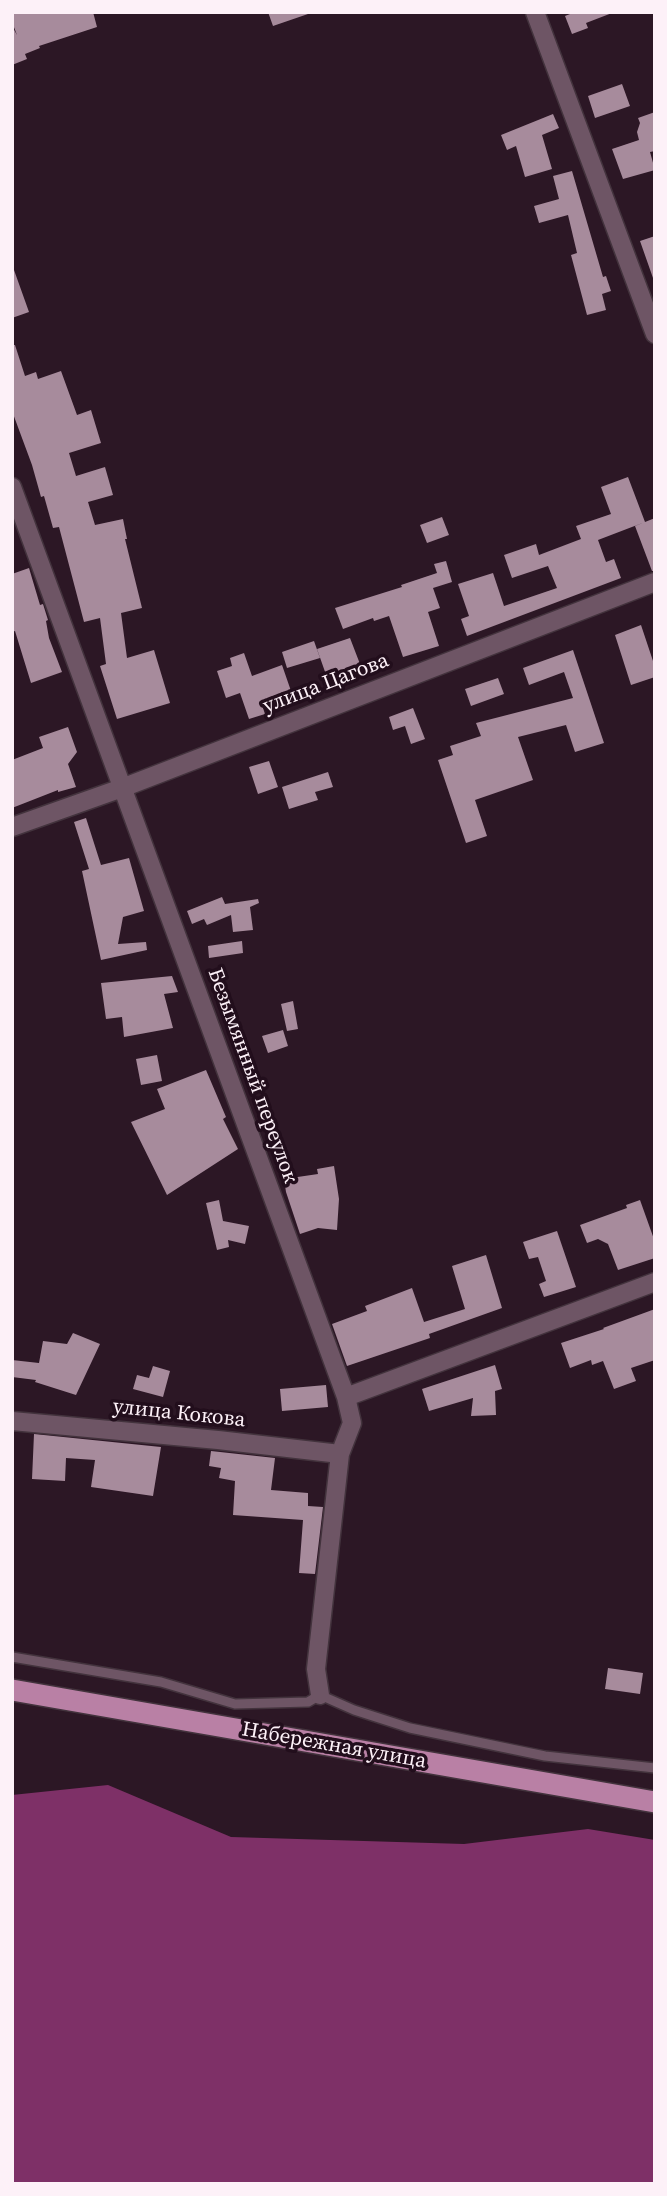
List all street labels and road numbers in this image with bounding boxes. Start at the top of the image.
street label: улица Цагова [260,648,392,720]
street label: Безымянный переулок [201,965,303,1187]
street label: улица Кокова [112,1395,246,1433]
street label: Набережная улица [240,1717,428,1775]

